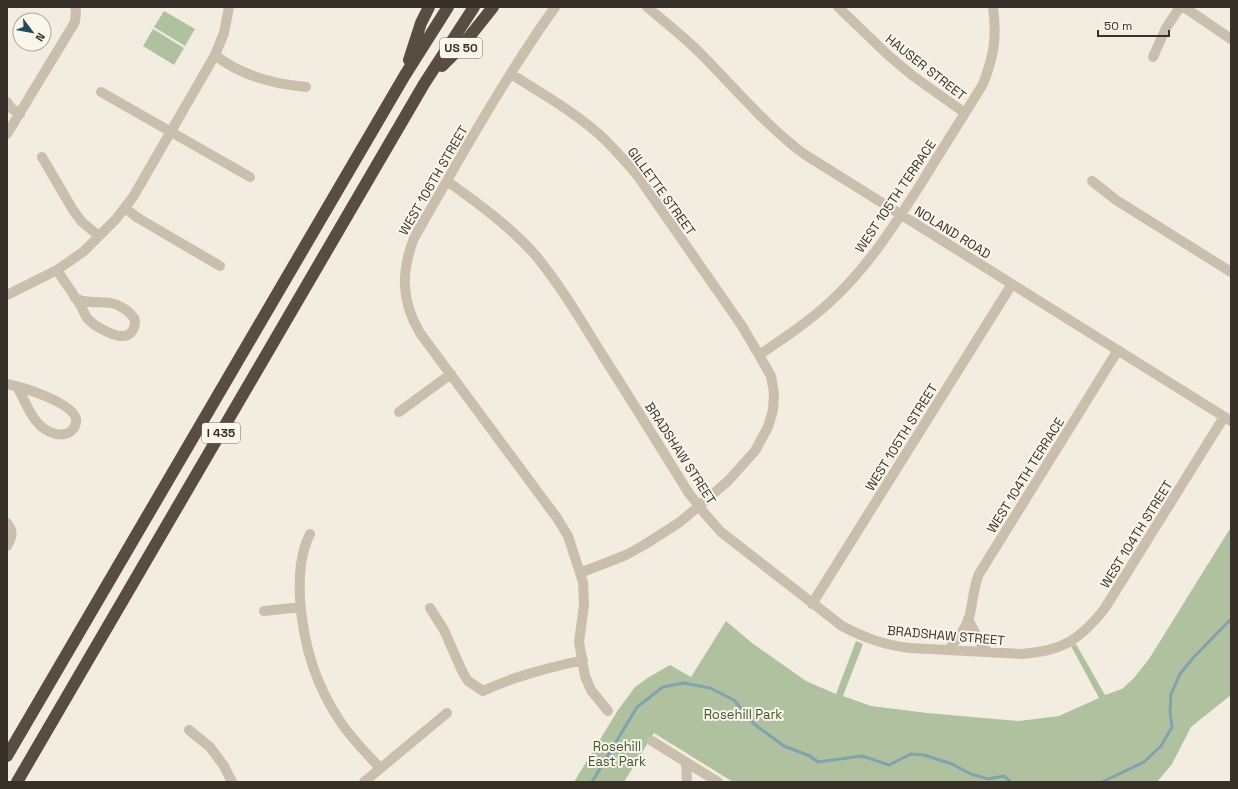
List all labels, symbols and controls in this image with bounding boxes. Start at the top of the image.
north arrow [12,12,52,52]
scale bar [1098,12,1169,38]
text: 50 m [1104,18,1132,34]
text: N [33,30,48,44]
street label: HAUSER STREET [882,31,970,104]
road number: US 50 [440,38,482,58]
street label: WEST 106TH STREET [395,122,472,238]
street label: WEST 105TH TERRACE [851,136,940,256]
street label: GILLETTE STREET [624,144,700,239]
street label: NOLAND ROAD [911,202,994,263]
street label: WEST 105TH STREET [861,380,942,494]
street label: BRADSHAW STREET [641,399,720,508]
street label: WEST 104TH TERRACE [983,414,1068,536]
road number: I 435 [202,423,240,443]
street label: WEST 104TH STREET [1096,477,1177,591]
street label: BRADSHAW STREET [886,622,1006,649]
park label: Rosehill Park [704,706,782,723]
park label: Rosehill East Park [588,738,646,770]

